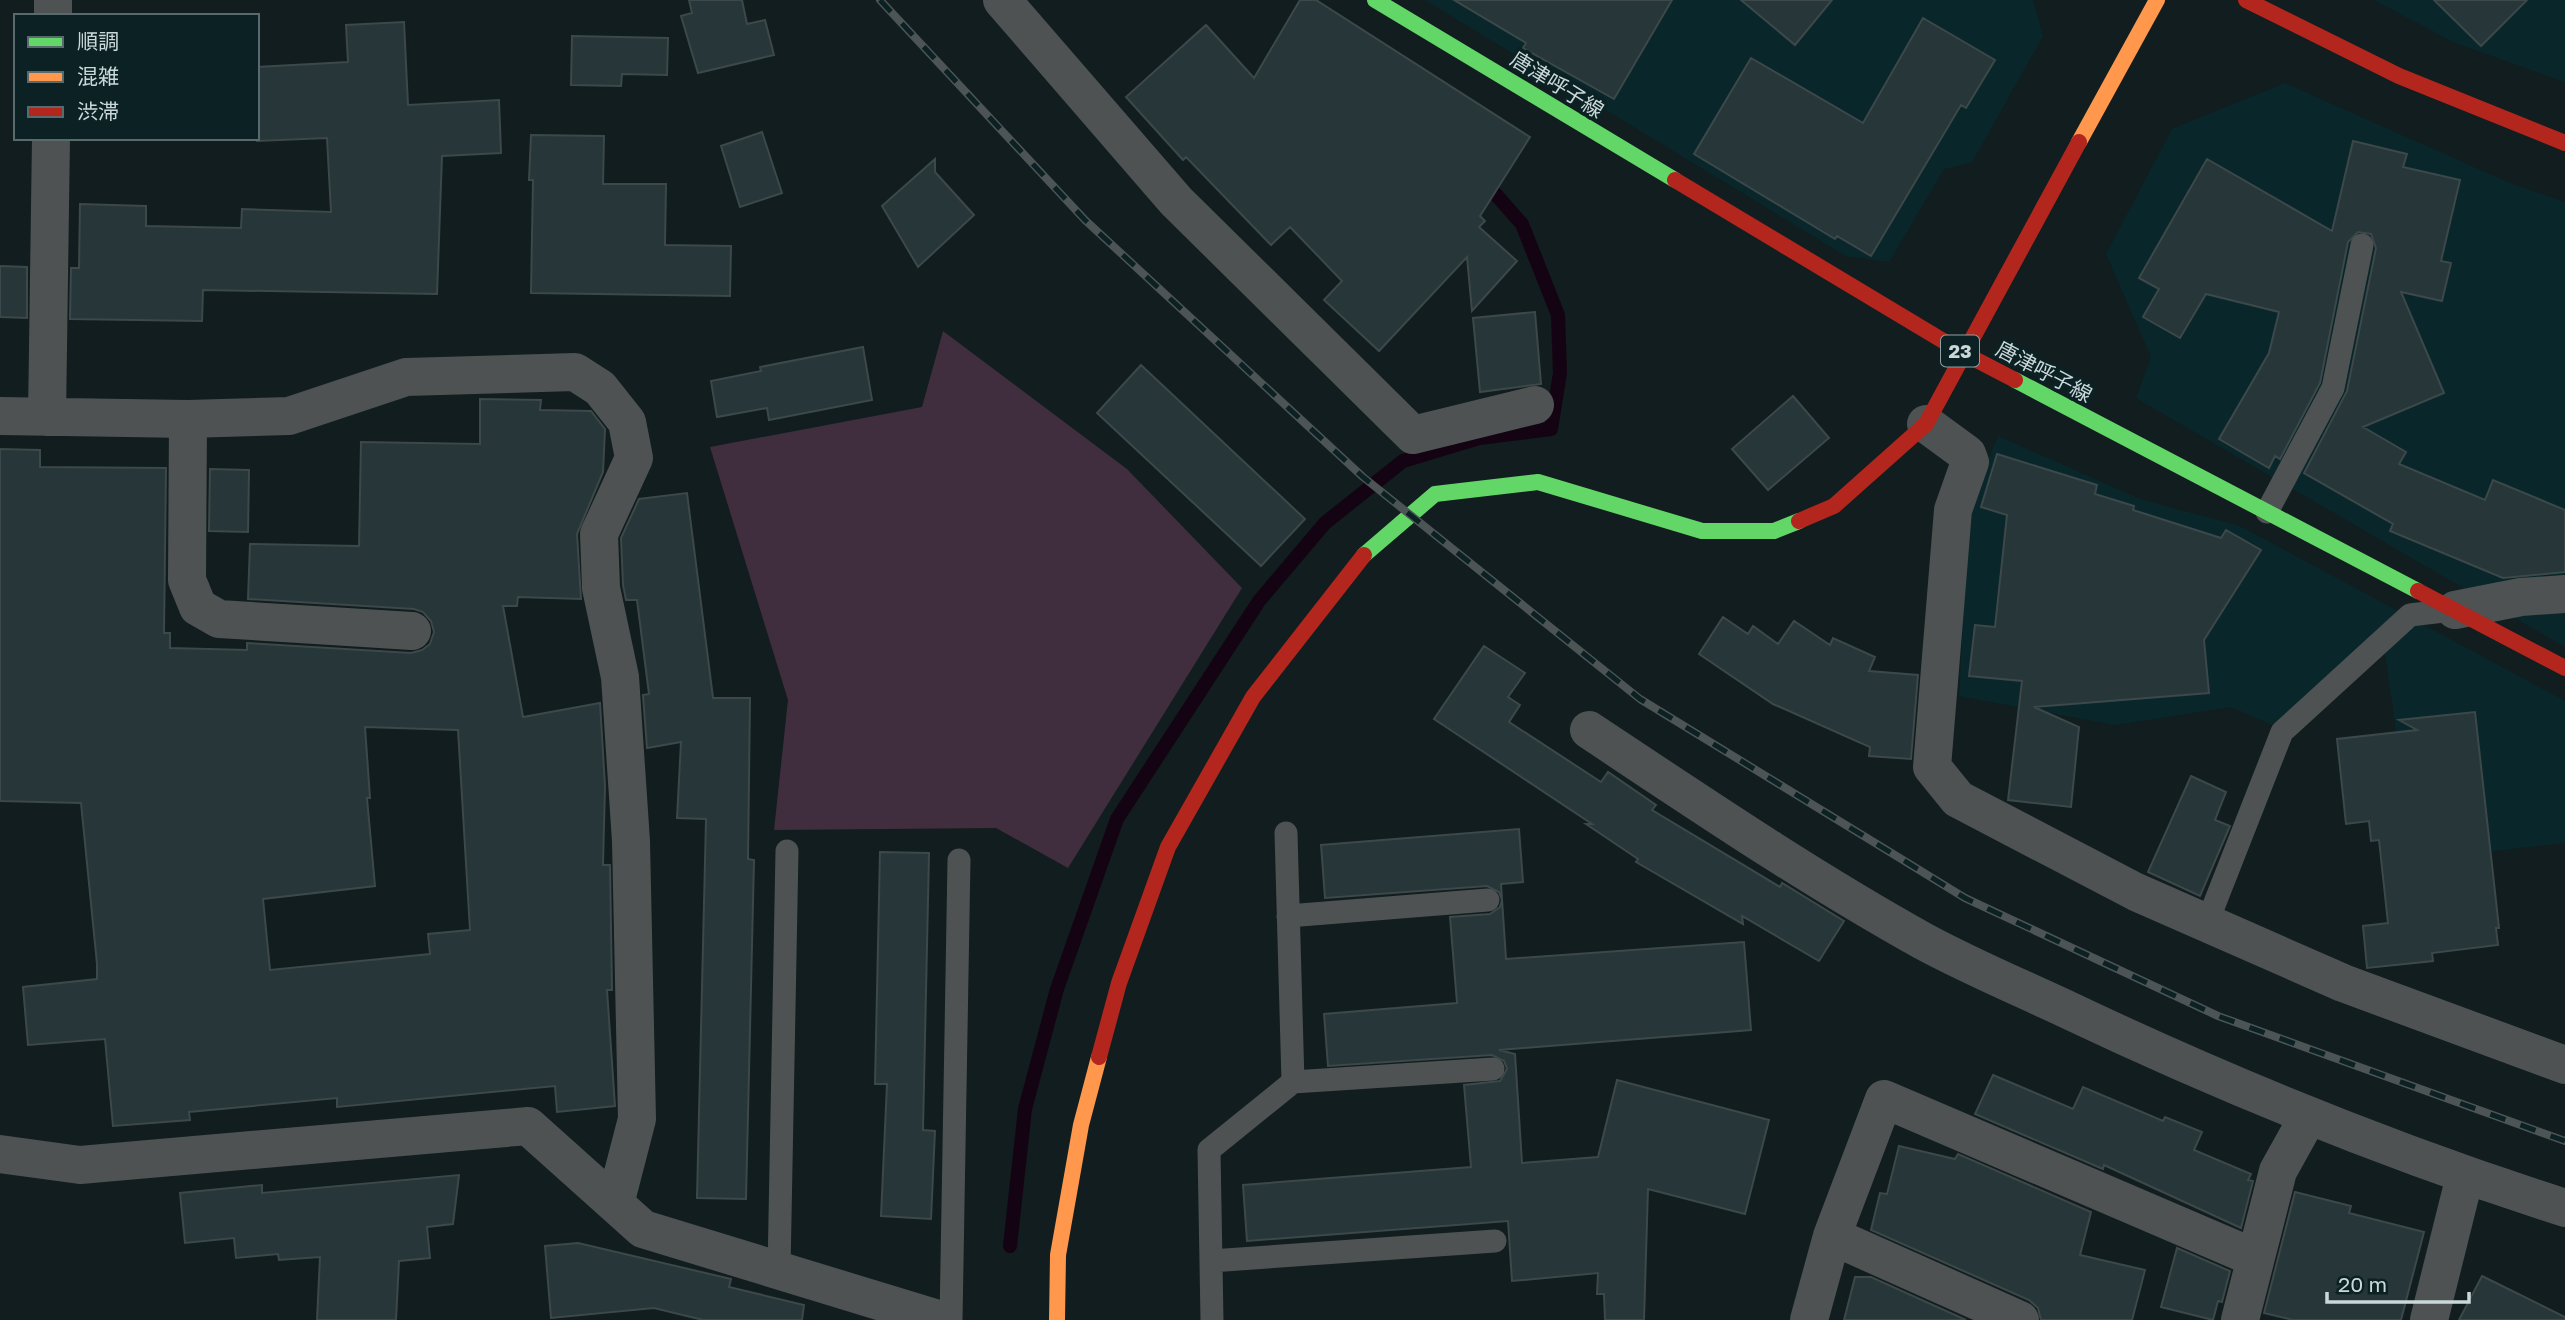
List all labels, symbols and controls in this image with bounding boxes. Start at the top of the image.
legend [14,14,259,140]
text: 順調 [77,28,119,54]
street label: 唐津呼子線 [1506,45,1609,123]
text: 混雑 [77,63,119,89]
text: 渋滞 [77,98,119,124]
street label: 唐津呼子線 [1992,335,2097,407]
road number: 23 [1941,336,1979,366]
scale bar [2327,1260,2469,1304]
text: 20 m [2338,1271,2387,1297]

